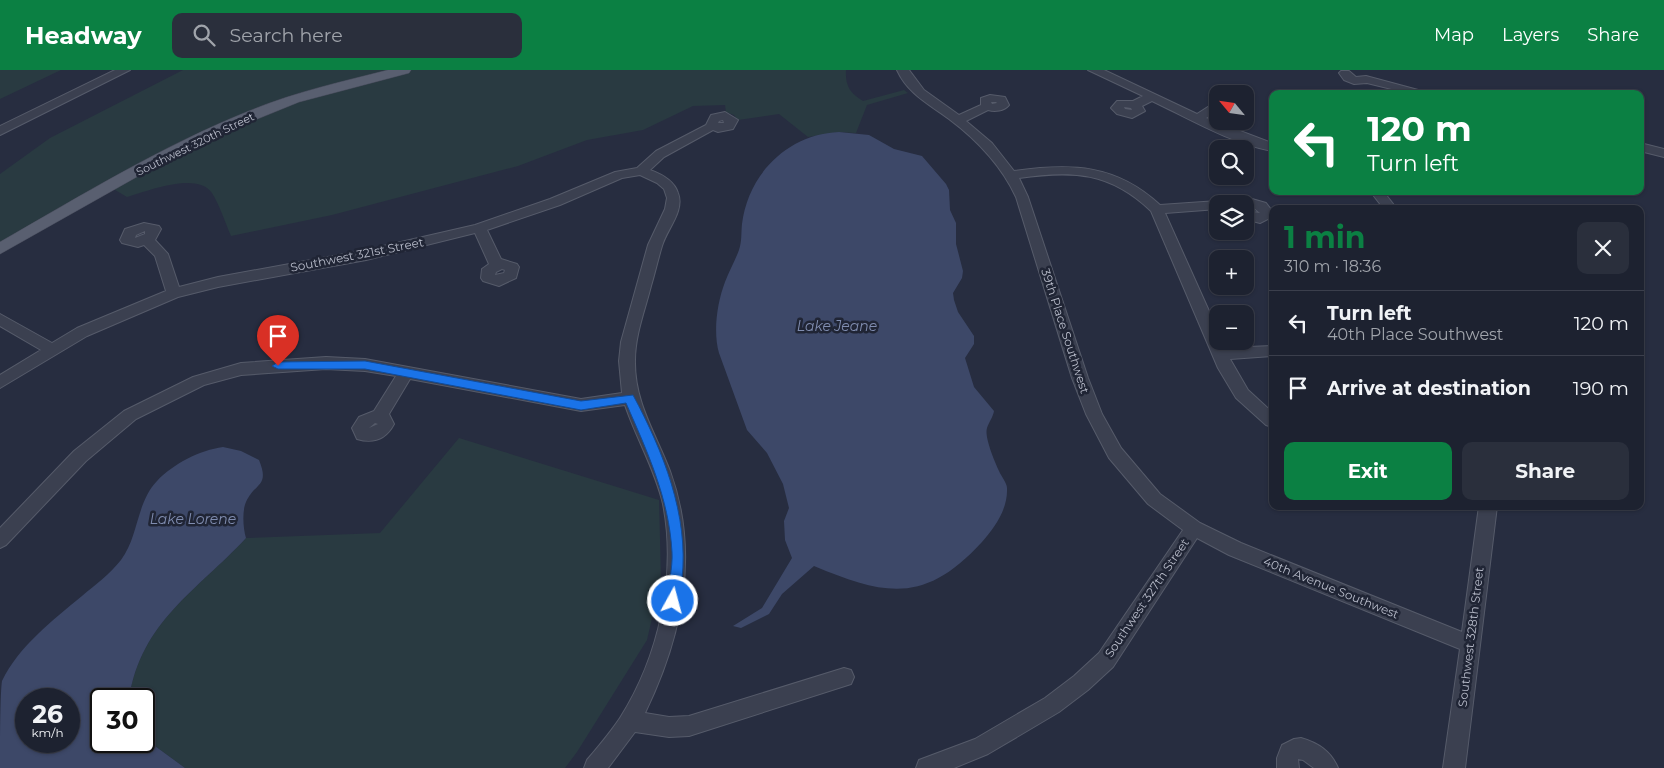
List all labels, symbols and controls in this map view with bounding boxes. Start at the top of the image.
search box [172,13,522,58]
text: Headway [25,21,142,50]
icon: search [190,21,218,49]
text: Search here [230,24,343,47]
text: Map [1434,24,1474,46]
text: Layers [1502,24,1559,46]
text: Share [1587,24,1639,46]
north arrow [1209,85,1254,130]
map controls [1209,85,1254,350]
text: 120 m [1367,107,1472,150]
street label: Southwest 320th Street [134,109,257,179]
icon: left [1284,110,1349,175]
button: search [1209,140,1254,185]
text: Turn left [1367,150,1459,177]
button: layers [1209,195,1254,240]
text: 1 min [1284,219,1365,256]
button: close [1577,222,1629,274]
street label: Southwest 321st Street [289,234,425,275]
button: + [1209,250,1254,295]
text: 310 m · 18:36 [1284,257,1381,276]
street label: 39th Place Southwest [1038,266,1093,395]
text: Turn left [1327,302,1412,325]
button: − [1209,305,1254,350]
icon: left [1284,309,1312,337]
text: 120 m [1574,312,1629,335]
pin [257,315,299,366]
water label: Lake Jeane [797,317,877,335]
icon: arrive [264,322,292,350]
text: 40th Place Southwest [1327,325,1503,344]
icon: arrive [1284,374,1312,402]
text: Arrive at destination [1327,377,1531,400]
text: 190 m [1573,377,1629,400]
button: Exit [1284,442,1452,500]
button: Share [1462,442,1629,500]
water label: Lake Lorene [150,510,236,528]
street label: Southwest 327th Street [1101,535,1192,660]
street label: 40th Avenue Southwest [1261,553,1401,622]
street label: Southwest 328th Street [1454,566,1487,708]
position arrow [646,574,698,626]
speed limit sign: 30 [90,688,155,753]
text: 26 [32,699,63,729]
text: km/h [31,725,64,740]

